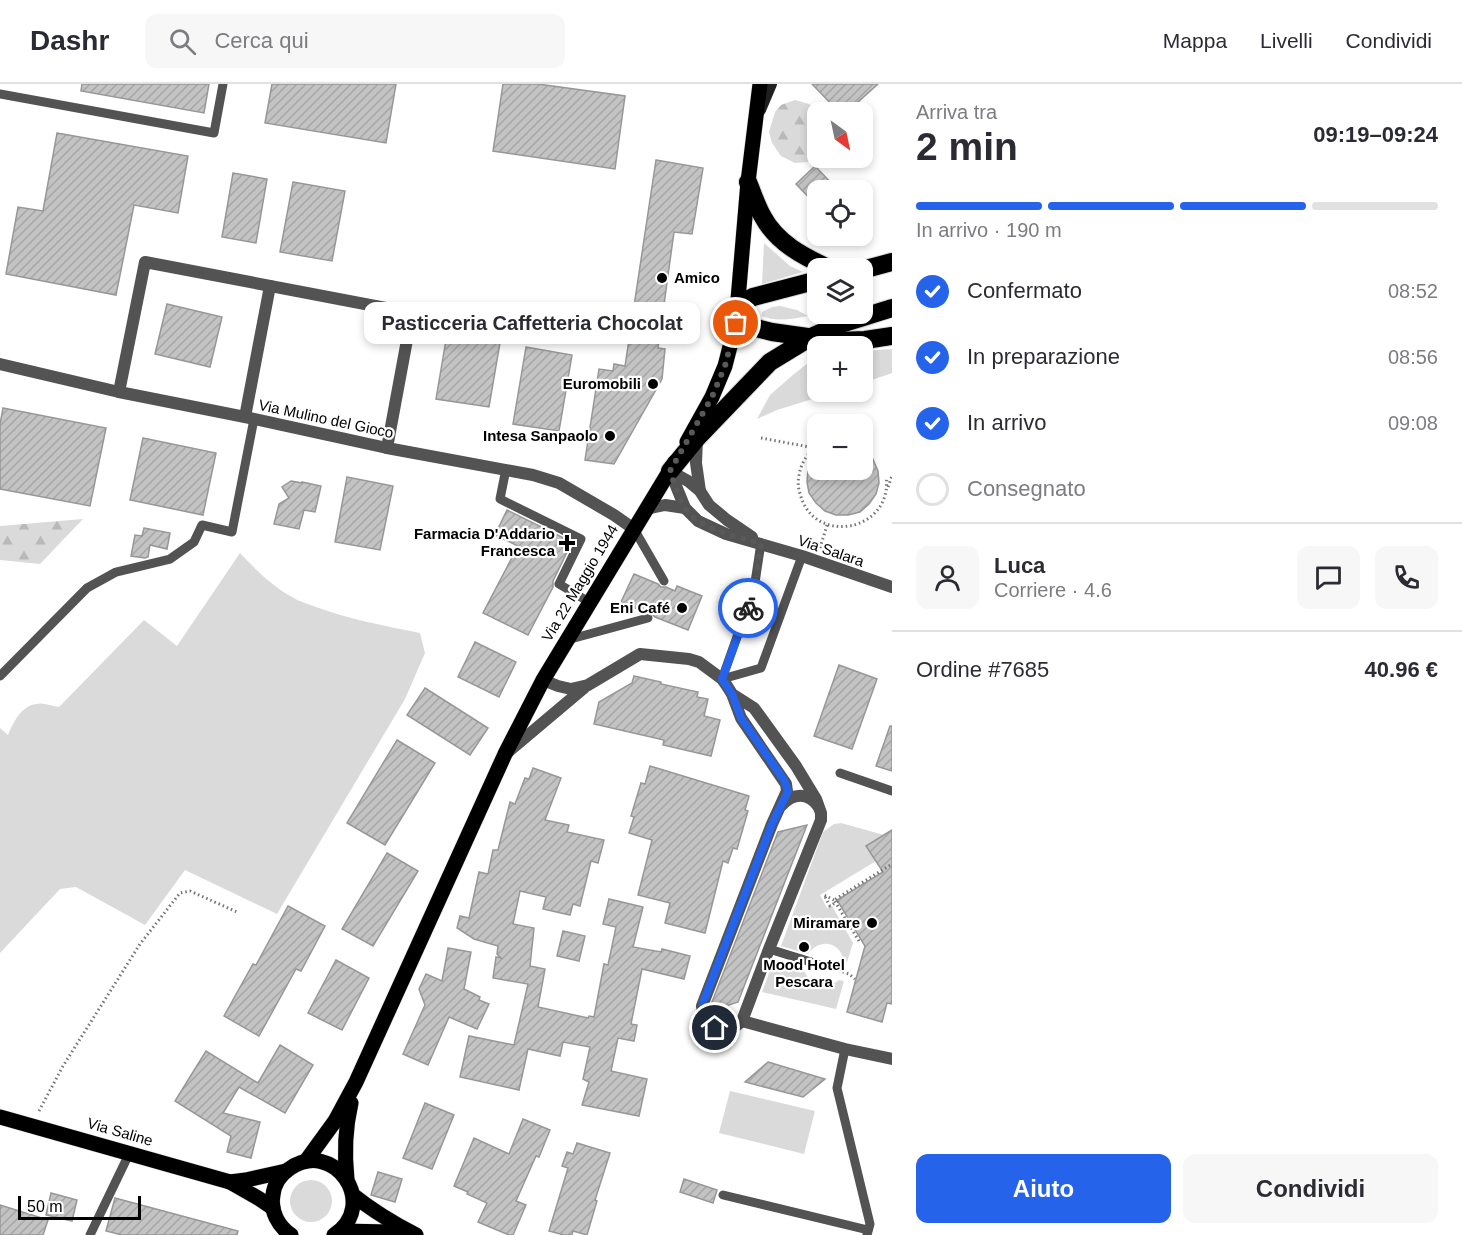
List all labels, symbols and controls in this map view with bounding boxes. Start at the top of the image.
search box [145,14,565,68]
text: Dashr [30,25,109,56]
icon: search [166,25,199,58]
text: Cerca qui [214,28,309,53]
text: Mappa [1163,29,1227,52]
text: Livelli [1260,29,1313,52]
text: Condividi [1346,29,1432,52]
text: Arriva tra [916,101,997,123]
north arrow [807,102,873,168]
map controls [807,102,873,480]
text: 09:19–09:24 [1313,122,1438,147]
text: 2 min [916,125,1018,168]
button: locate [807,180,873,246]
text: In arrivo · 190 m [916,219,1062,241]
button: layers [807,258,873,324]
place label: Amico [674,269,720,286]
marker: Amico [655,271,669,285]
icon: check [916,275,949,308]
text: Confermato [967,278,1082,303]
text: 08:52 [1388,280,1438,302]
pin [710,297,761,348]
callout: Pasticceria Caffetteria Chocolat [364,302,700,344]
icon: bag [719,306,752,339]
text: Pasticceria Caffetteria Chocolat [381,312,683,334]
button: + [807,336,873,402]
icon: check [916,341,949,374]
text: In preparazione [967,344,1120,369]
text: 08:56 [1388,346,1438,368]
place label: Euromobili [563,375,641,392]
marker: Euromobili [646,377,660,391]
street label: Via Mulino del Gioco [257,396,395,441]
icon: check [916,407,949,440]
text: In arrivo [967,410,1046,435]
text: 09:08 [1388,412,1438,434]
button: − [807,414,873,480]
place label: Intesa Sanpaolo [483,427,598,444]
marker: Intesa Sanpaolo [603,429,617,443]
text: Consegnato [967,476,1086,501]
street label: Via 22 Maggio 1944 [538,521,621,644]
place label: Farmacia D'Addario Francesca [414,525,556,559]
street label: Via Salara [796,531,867,570]
marker: Farmacia D'Addario Francesca [560,536,574,550]
button: person [916,546,979,609]
button: chat [1297,546,1360,609]
button: phone [1375,546,1438,609]
text: Luca [994,553,1045,578]
courier [718,578,778,638]
text: Corriere · 4.6 [994,579,1112,601]
icon: bike [732,592,765,625]
place label: Eni Café [610,599,670,616]
marker: Eni Café [675,601,689,615]
text: Ordine #7685 [916,657,1049,682]
text: 40.96 € [1365,657,1438,682]
place label: Miramare [793,914,860,931]
marker: Miramare [865,916,879,930]
marker: Mood Hotel Pescara [797,940,811,954]
place label: Mood Hotel Pescara [763,956,845,990]
pin [689,1002,740,1053]
icon: home [698,1011,731,1044]
street label: Via Saline [85,1114,155,1149]
button: Aiuto [916,1154,1171,1223]
button: Condividi [1183,1154,1438,1223]
scale bar [18,1193,141,1220]
text: 50 m [27,1198,63,1215]

